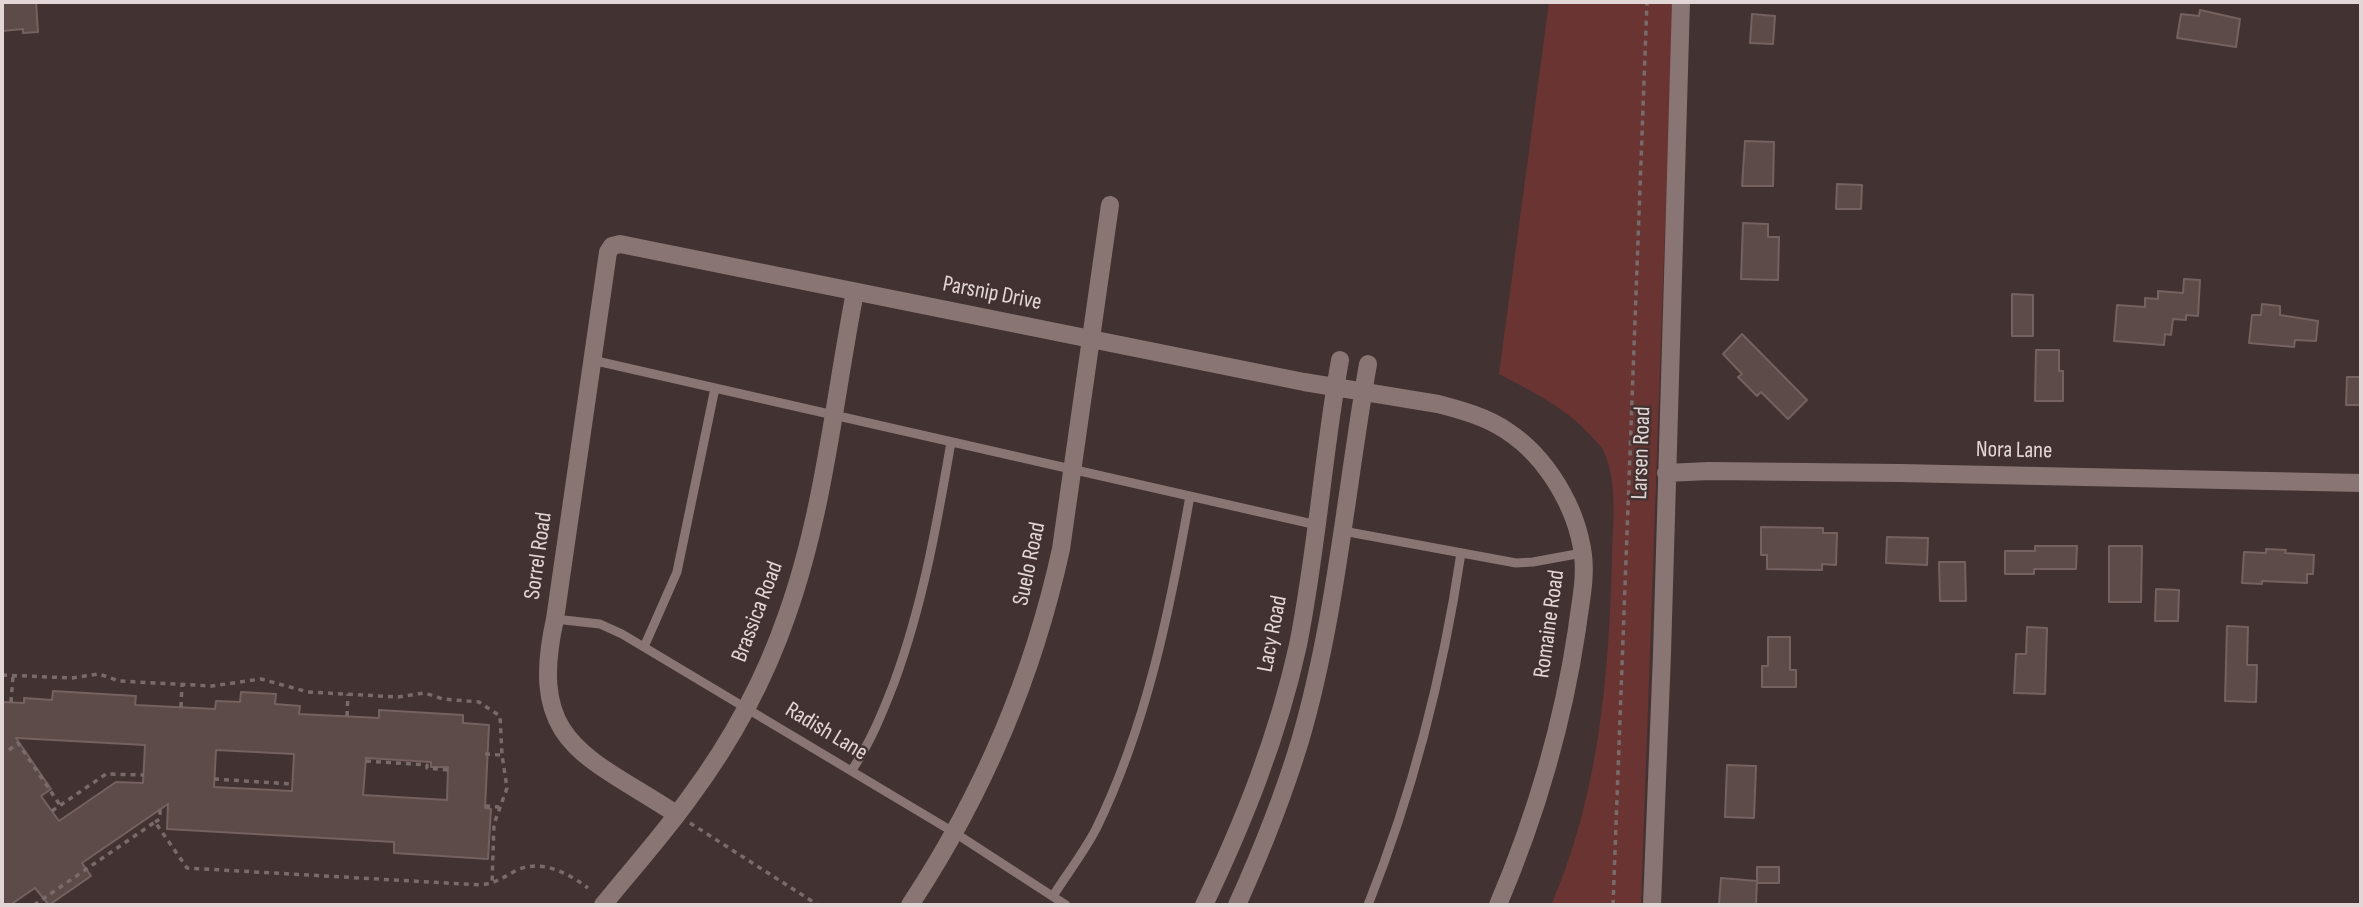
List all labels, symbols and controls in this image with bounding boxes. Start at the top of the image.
street label: Parsnip Drive [940,271,1044,317]
street label: Larsen Road [1627,406,1657,500]
street label: Nora Lane [1976,437,2052,465]
street label: Sorrel Road [519,511,559,601]
street label: Suelo Road [1008,520,1052,608]
street label: Brassica Road [726,558,790,666]
street label: Romaine Road [1529,568,1571,680]
street label: Lacy Road [1252,593,1294,675]
street label: Radish Lane [780,697,872,767]

